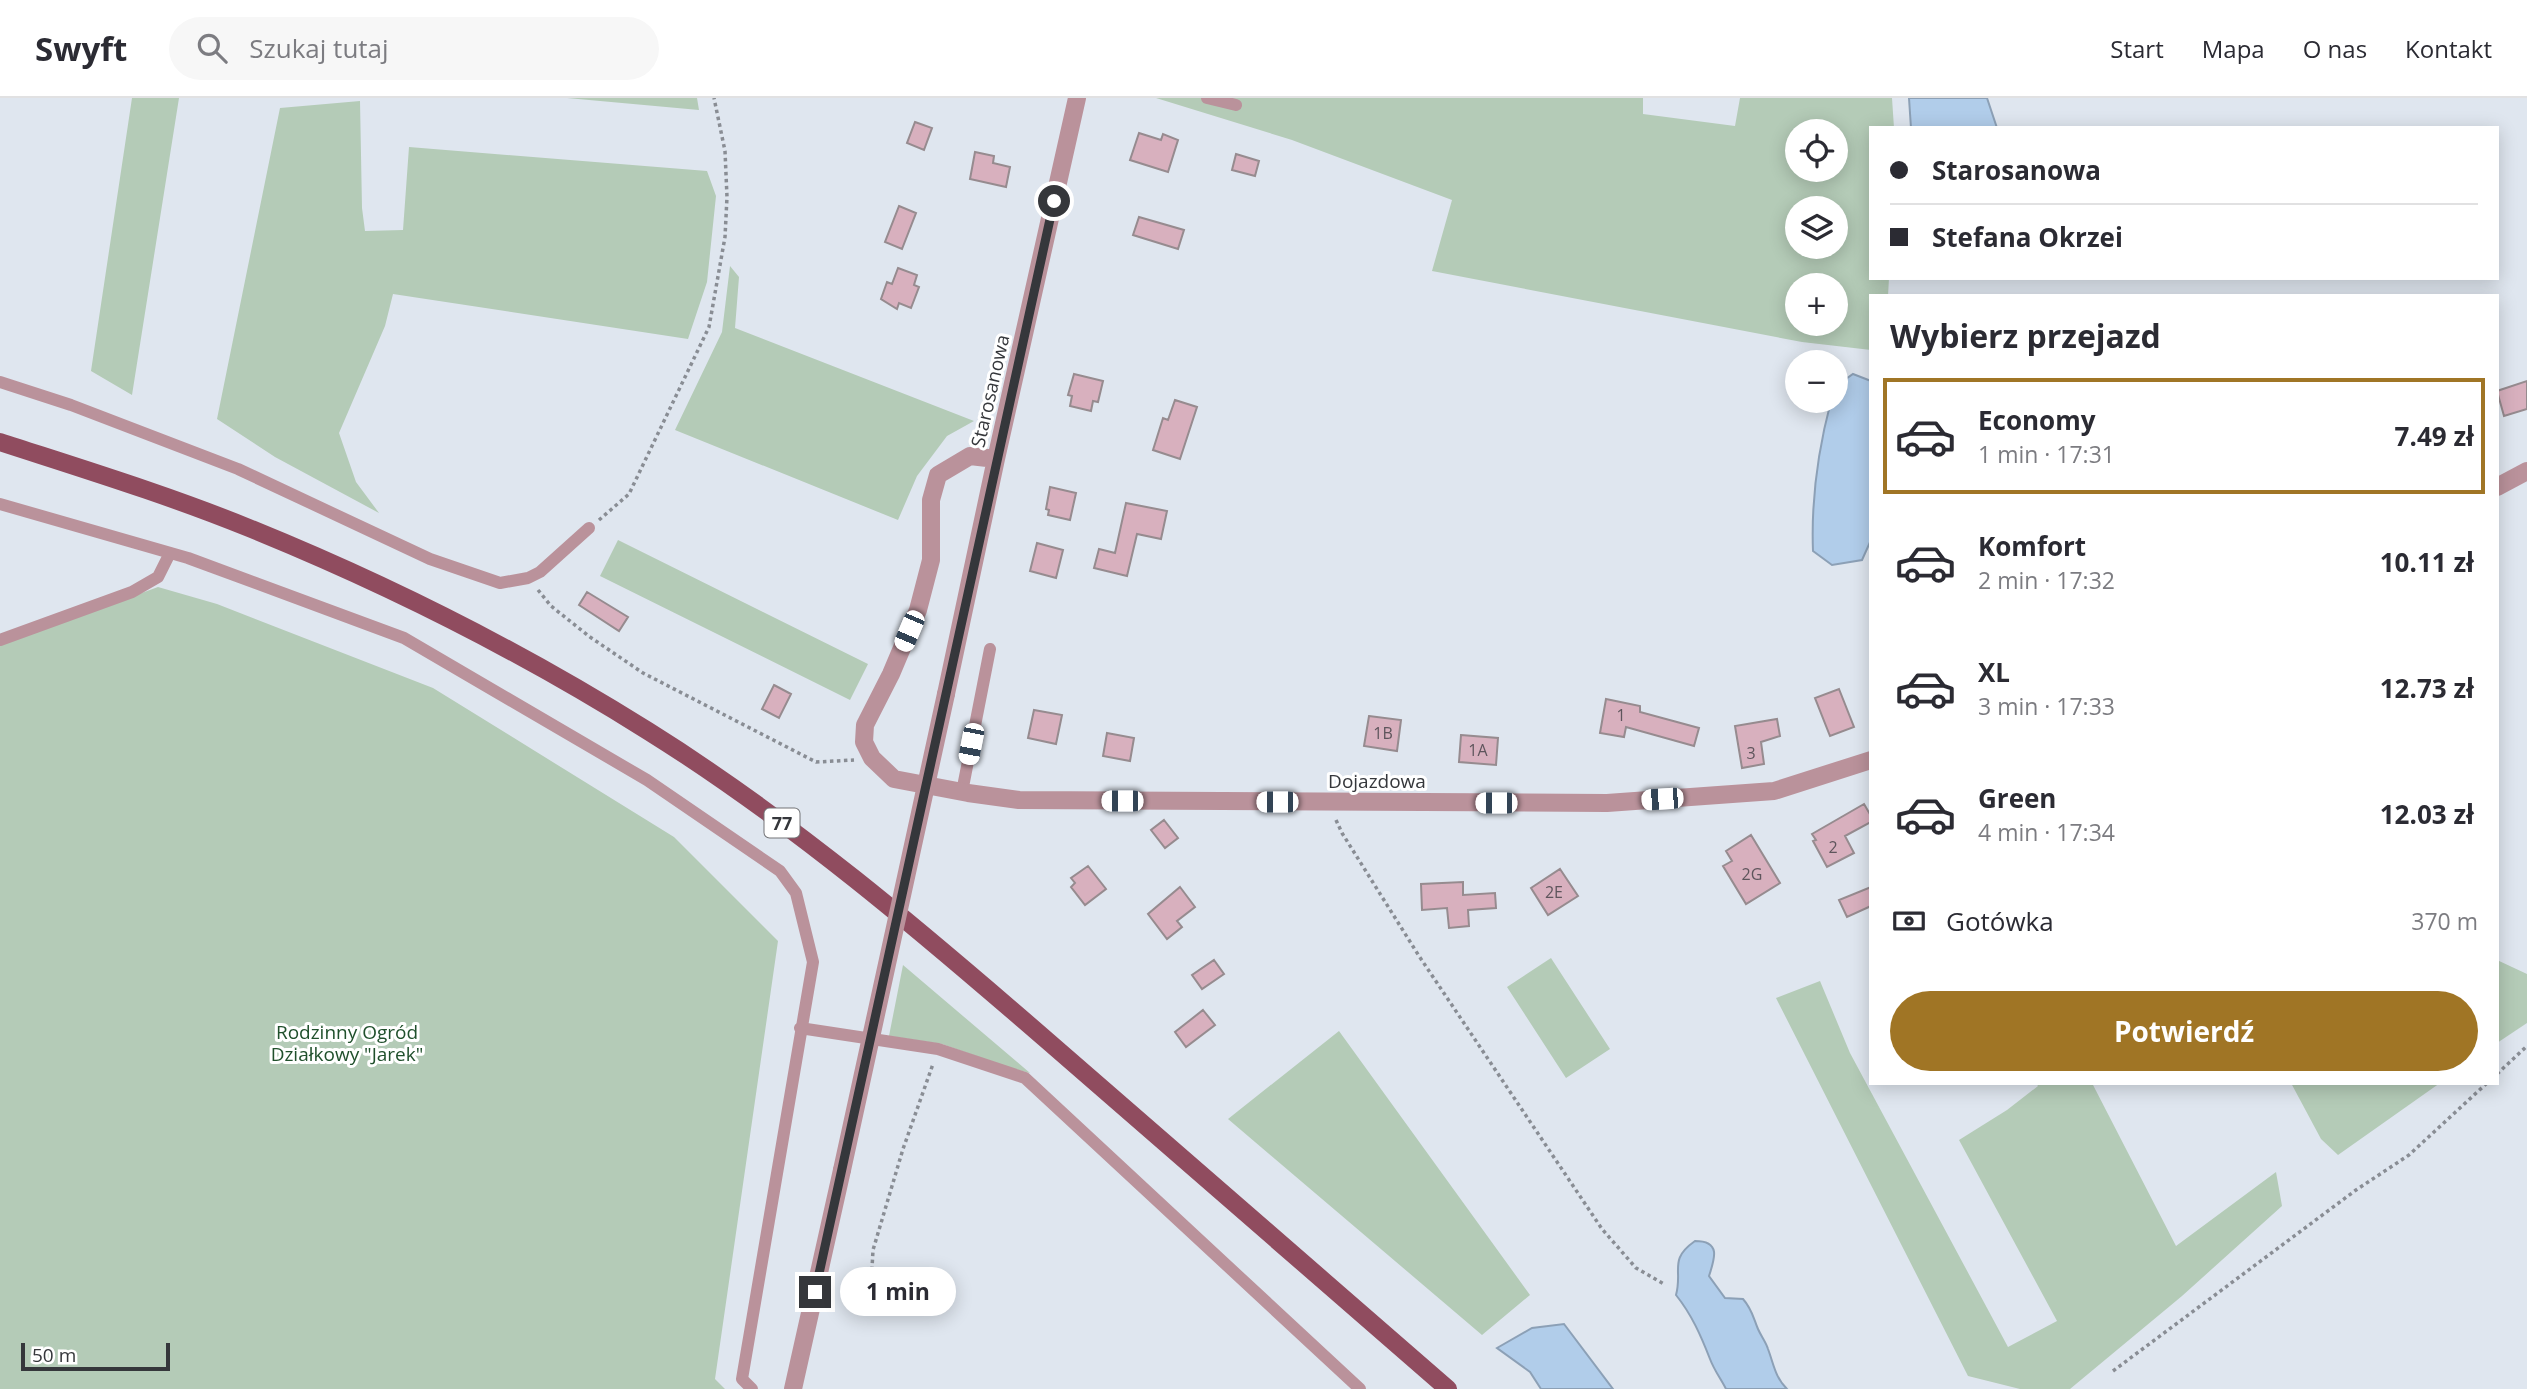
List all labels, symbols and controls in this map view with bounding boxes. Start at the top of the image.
search box [169,17,659,80]
text: Swyft [35,26,127,71]
icon: search [193,29,231,67]
text: Szukaj tutaj [249,30,389,66]
text: Start [2110,32,2164,65]
text: Mapa [2202,32,2265,65]
text: O nas [2303,32,2367,65]
text: Kontakt [2405,32,2492,65]
map controls [1785,119,1848,413]
button: locate [1785,119,1848,182]
text: Starosanowa [1932,152,2101,188]
route start [1038,185,1070,217]
button: layers [1785,196,1848,259]
text: Stefana Okrzei [1932,219,2123,255]
button: + [1785,273,1848,336]
text: Wybierz przejazd [1890,314,2161,357]
street label: Starosanowa [964,332,1016,450]
button: − [1785,350,1848,413]
text: Economy [1978,402,2096,438]
icon: car [1894,405,1957,468]
text: 7.49 zł [2395,418,2474,454]
text: 1 min · 17:31 [1978,438,2115,470]
text: Komfort [1978,528,2086,564]
icon: car [1894,531,1957,594]
text: 10.11 zł [2380,544,2474,580]
text: 2 min · 17:32 [1978,564,2115,596]
car [892,608,927,654]
text: XL [1978,654,2010,690]
icon: car [1894,657,1957,720]
text: 12.73 zł [2380,670,2474,706]
text: 3 min · 17:33 [1978,690,2115,722]
house number: 1 [1616,704,1626,726]
car [957,721,986,767]
house number: 1B [1373,722,1393,744]
house number: 1A [1468,739,1489,761]
house number: 3 [1746,742,1756,764]
street label: Dojazdowa [1328,768,1426,794]
text: Green [1978,780,2056,816]
icon: car [1894,783,1957,846]
car [1641,787,1684,811]
car [1102,791,1144,812]
car [1257,792,1299,813]
car [1476,793,1518,814]
text: 12.03 zł [2380,796,2474,832]
road number: 77 [764,808,800,838]
text: 4 min · 17:34 [1978,816,2115,848]
house number: 2 [1828,836,1838,858]
house number: 2G [1742,863,1762,885]
house number: 2E [1545,881,1563,903]
icon: cash [1890,902,1928,940]
text: Gotówka [1946,903,2054,939]
text: 370 m [2411,905,2478,937]
button: Potwierdź [1890,991,2478,1071]
park label: Rodzinny Ogród Działkowy "Jarek" [271,1019,423,1067]
callout: 1 min [840,1268,955,1316]
text: 1 min [866,1275,930,1307]
route end [799,1276,831,1308]
scale bar [21,1340,170,1372]
text: 50 m [32,1342,76,1368]

